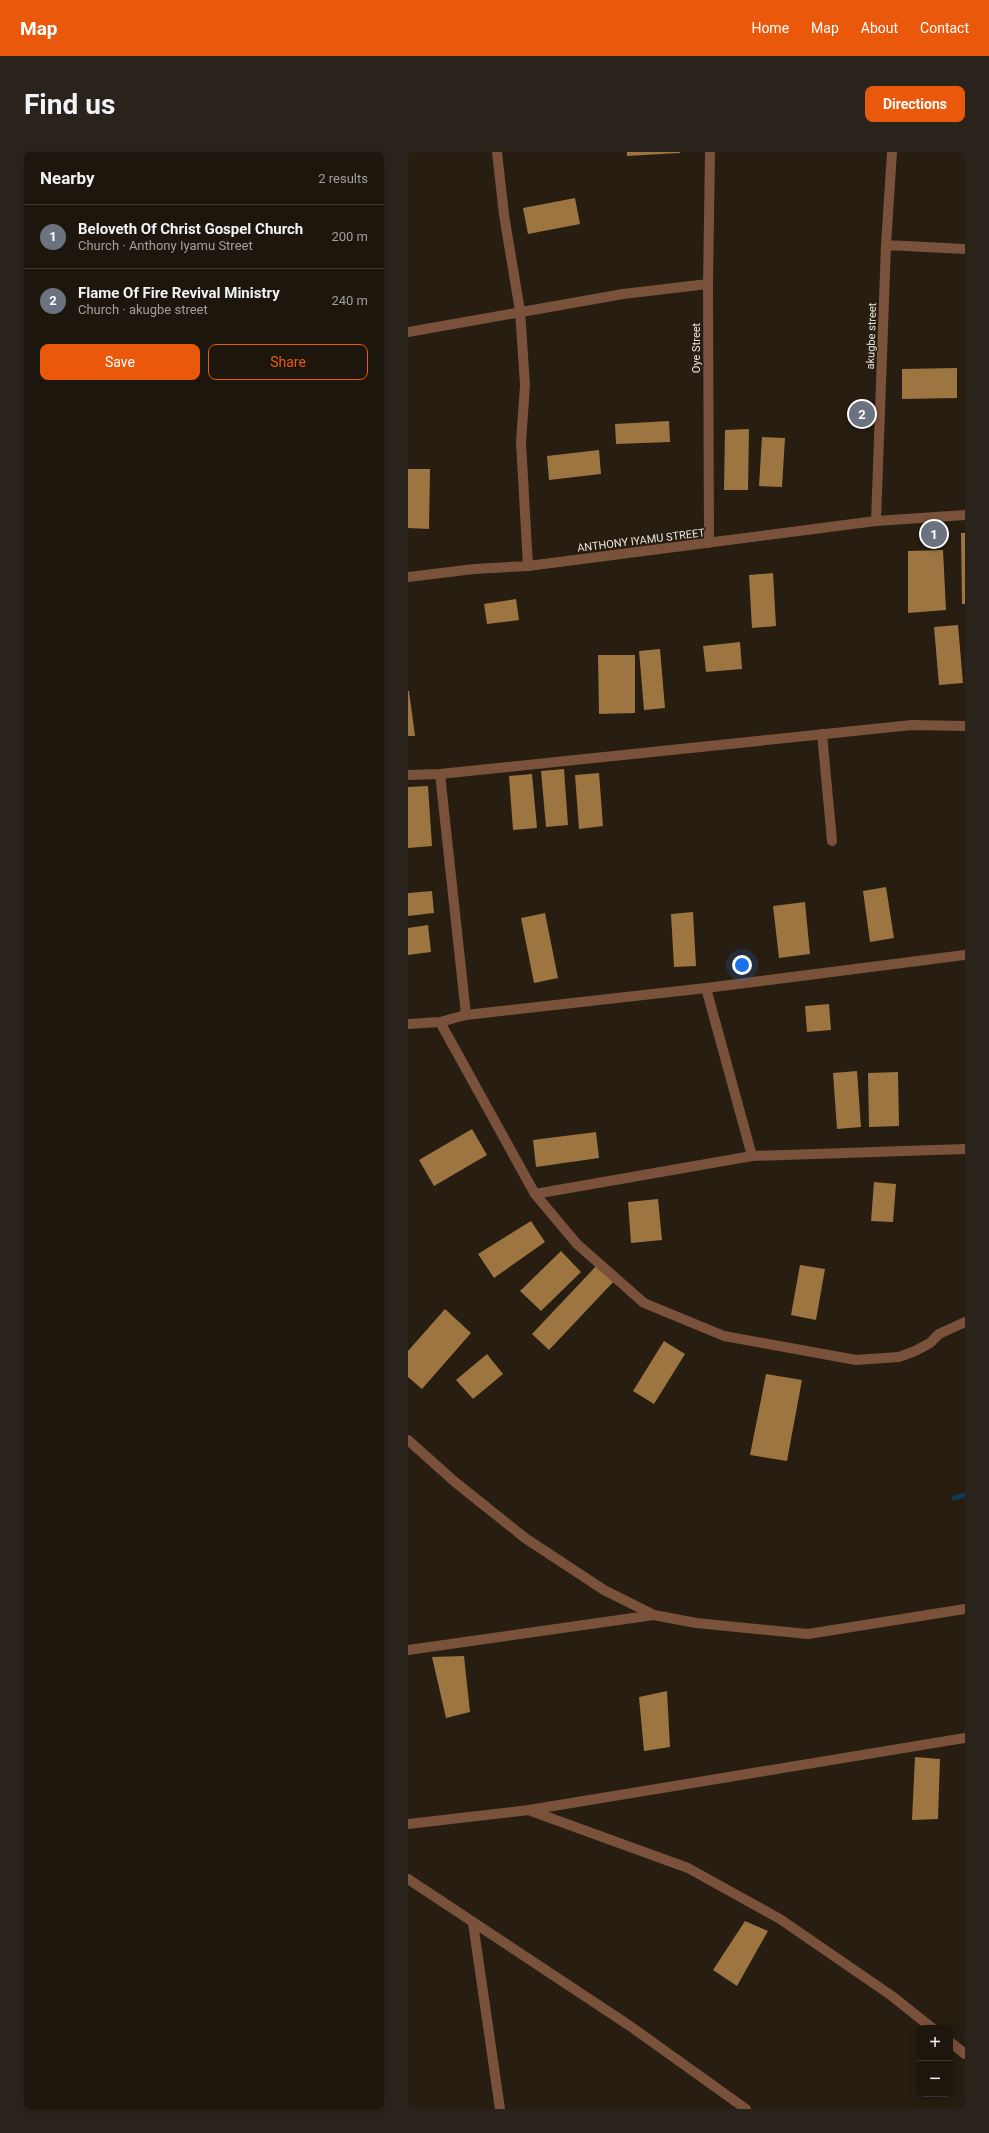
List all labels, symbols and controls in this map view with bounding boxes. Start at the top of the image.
text: Map [20,17,58,40]
text: Home [751,20,789,36]
text: Map [811,20,839,36]
text: About [861,20,898,36]
text: Contact [920,20,969,36]
button: Directions [865,86,965,122]
text: Find us [24,88,115,121]
text: Nearby [40,168,95,188]
text: 2 results [318,171,368,186]
text: Beloveth Of Christ Gospel Church [78,220,303,238]
text: 1 [49,229,57,244]
text: 200 m [331,229,368,244]
text: Church · Anthony Iyamu Street [78,238,253,253]
text: Flame Of Fire Revival Ministry [78,284,280,302]
text: 2 [49,293,57,308]
text: 240 m [331,293,368,308]
text: Church · akugbe street [78,302,208,317]
street label: akugbe street [864,302,879,370]
street label: Oye Street [690,322,703,373]
button: Save [40,344,200,380]
button: Share [208,344,368,380]
pin: 2 [849,399,875,429]
pin: 1 [921,519,947,549]
street label: ANTHONY IYAMU STREET [576,526,706,555]
your location [732,955,752,975]
map controls [917,2025,953,2097]
button: + [917,2025,953,2061]
button: − [917,2061,953,2097]

